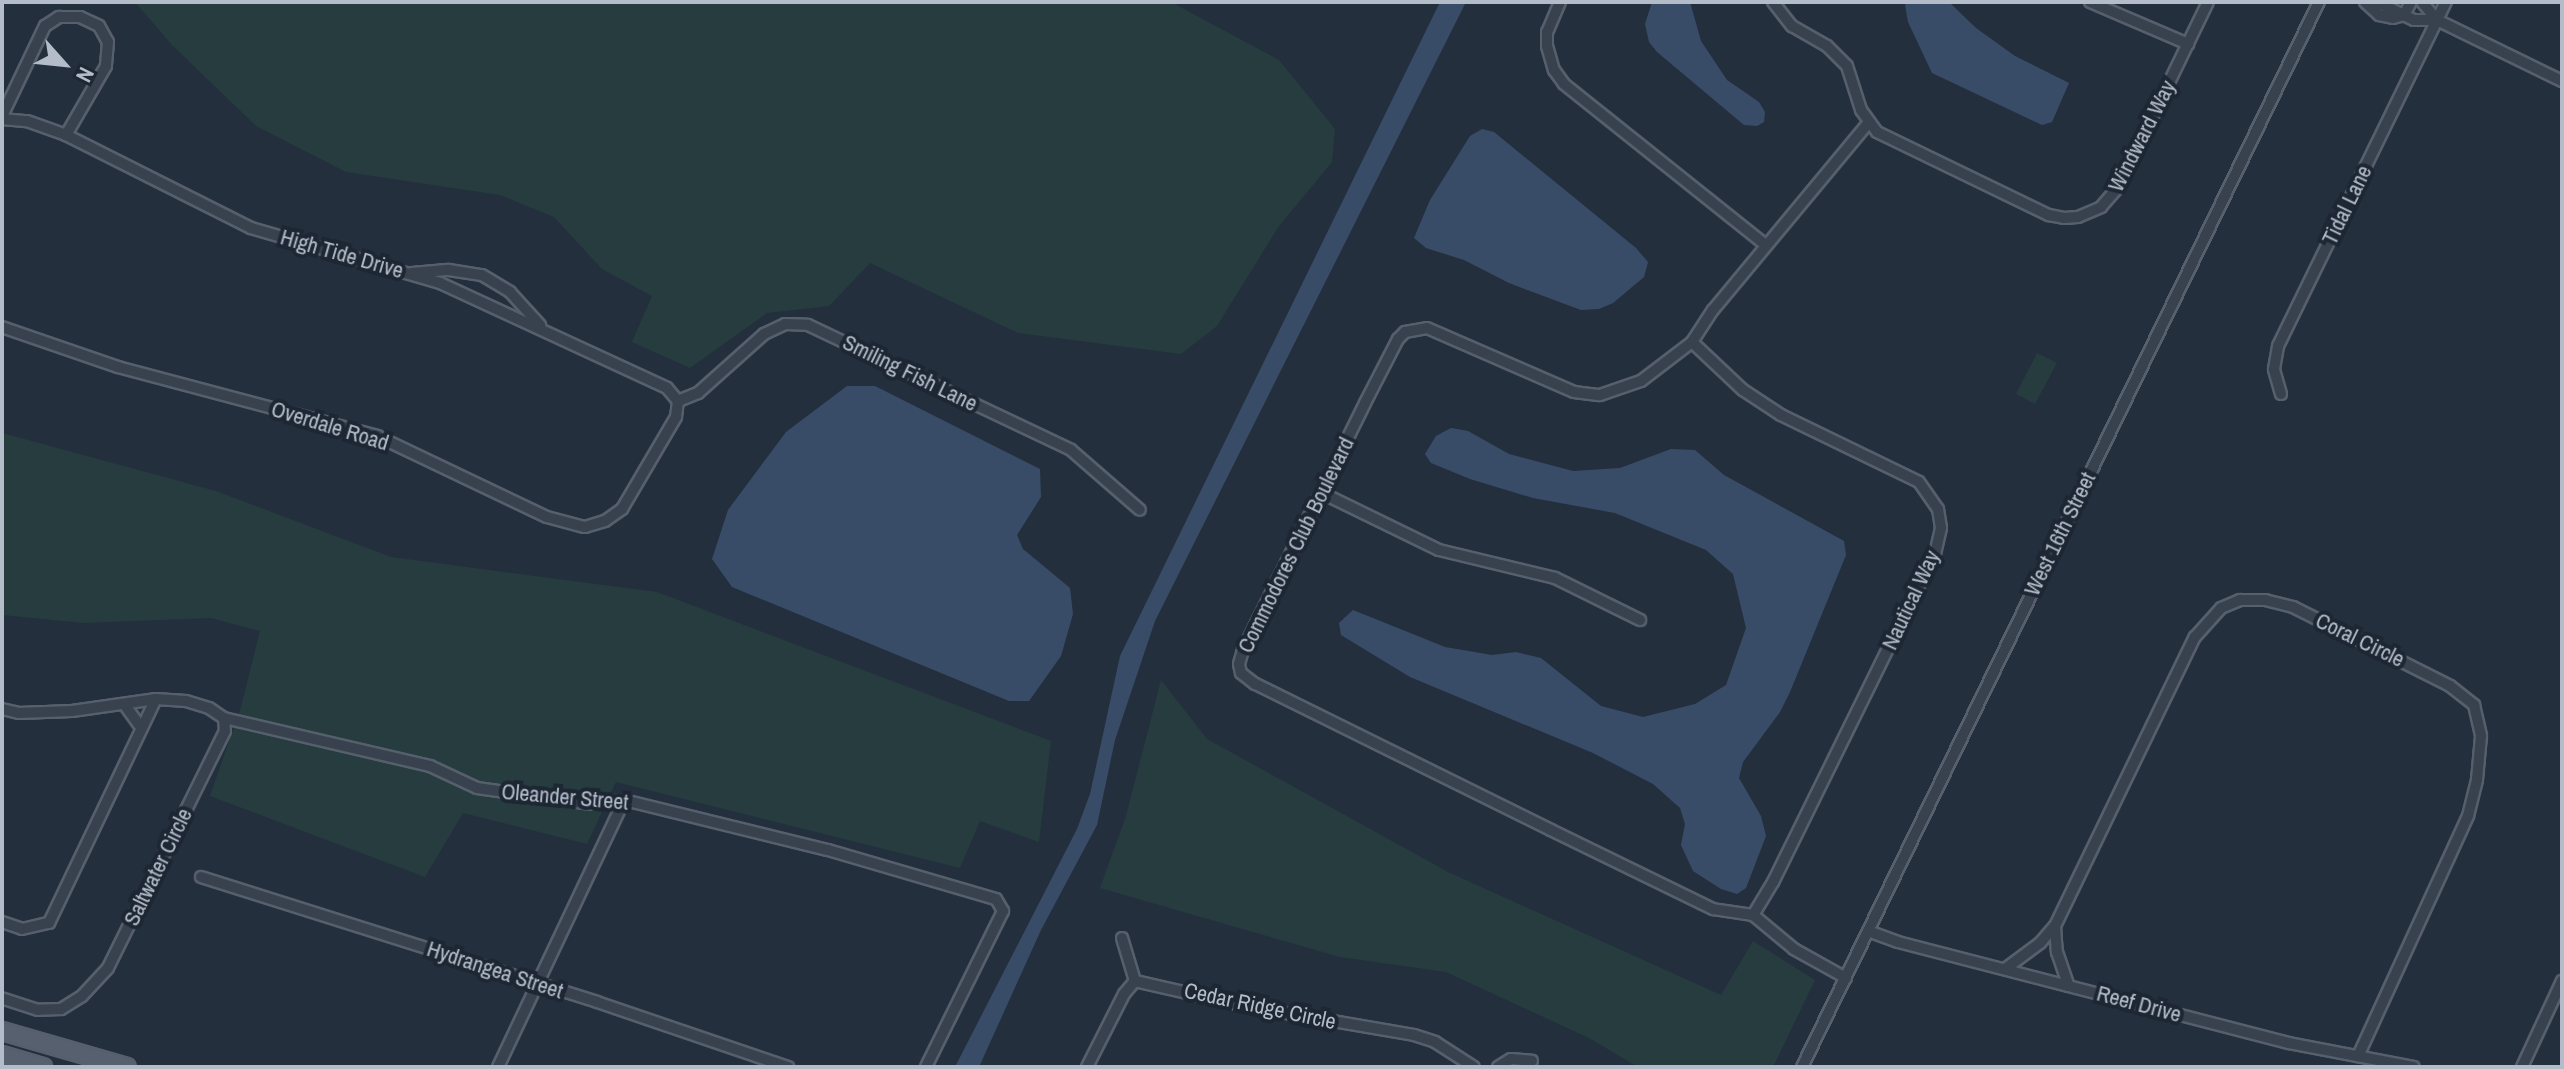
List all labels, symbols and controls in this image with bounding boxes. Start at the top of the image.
north arrow [24,24,104,104]
text: N [69,62,102,88]
street label: Windward Way [2103,76,2181,196]
street label: Tidal Lane [2317,161,2377,249]
street label: High Tide Drive [277,224,407,284]
street label: Smiling Fish Lane [838,329,982,417]
street label: Overdale Road [268,396,392,456]
street label: Commodores Club Boulevard [1232,433,1360,657]
street label: West 16th Street [2019,468,2101,600]
street label: Nautical Way [1877,546,1945,654]
street label: Coral Circle [2311,607,2409,673]
street label: Oleander Street [500,778,630,816]
street label: Saltwater Circle [118,804,198,930]
street label: Hydrangea Street [424,936,566,1004]
street label: Cedar Ridge Circle [1182,977,1338,1035]
street label: Reef Drive [2094,980,2184,1028]

